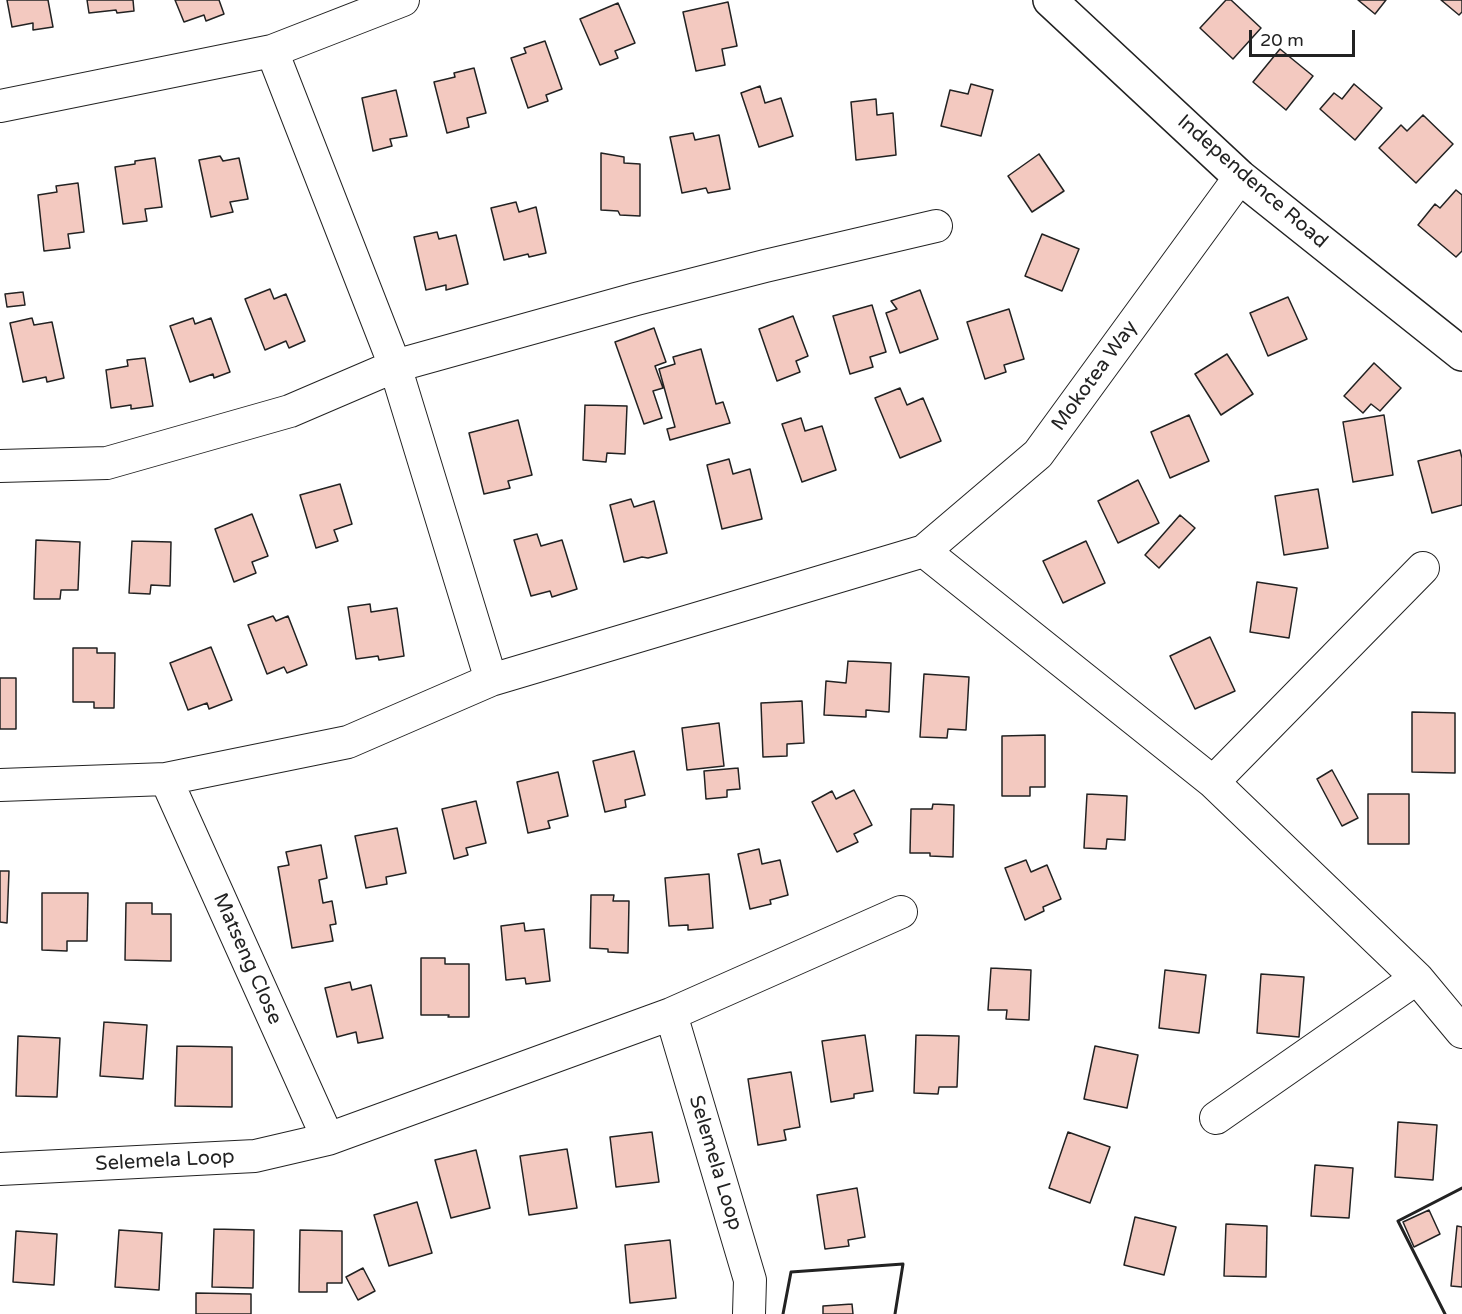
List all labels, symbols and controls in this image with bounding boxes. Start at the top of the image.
scale bar [1252,18,1358,56]
text: 20 m [1260,29,1304,51]
street label: Independence Road [1172,110,1332,254]
street label: Mokotea Way [1047,316,1143,436]
street label: Matseng Close [207,890,287,1028]
street label: Selemela Loop [683,1093,747,1233]
street label: Selemela Loop [95,1145,235,1177]

